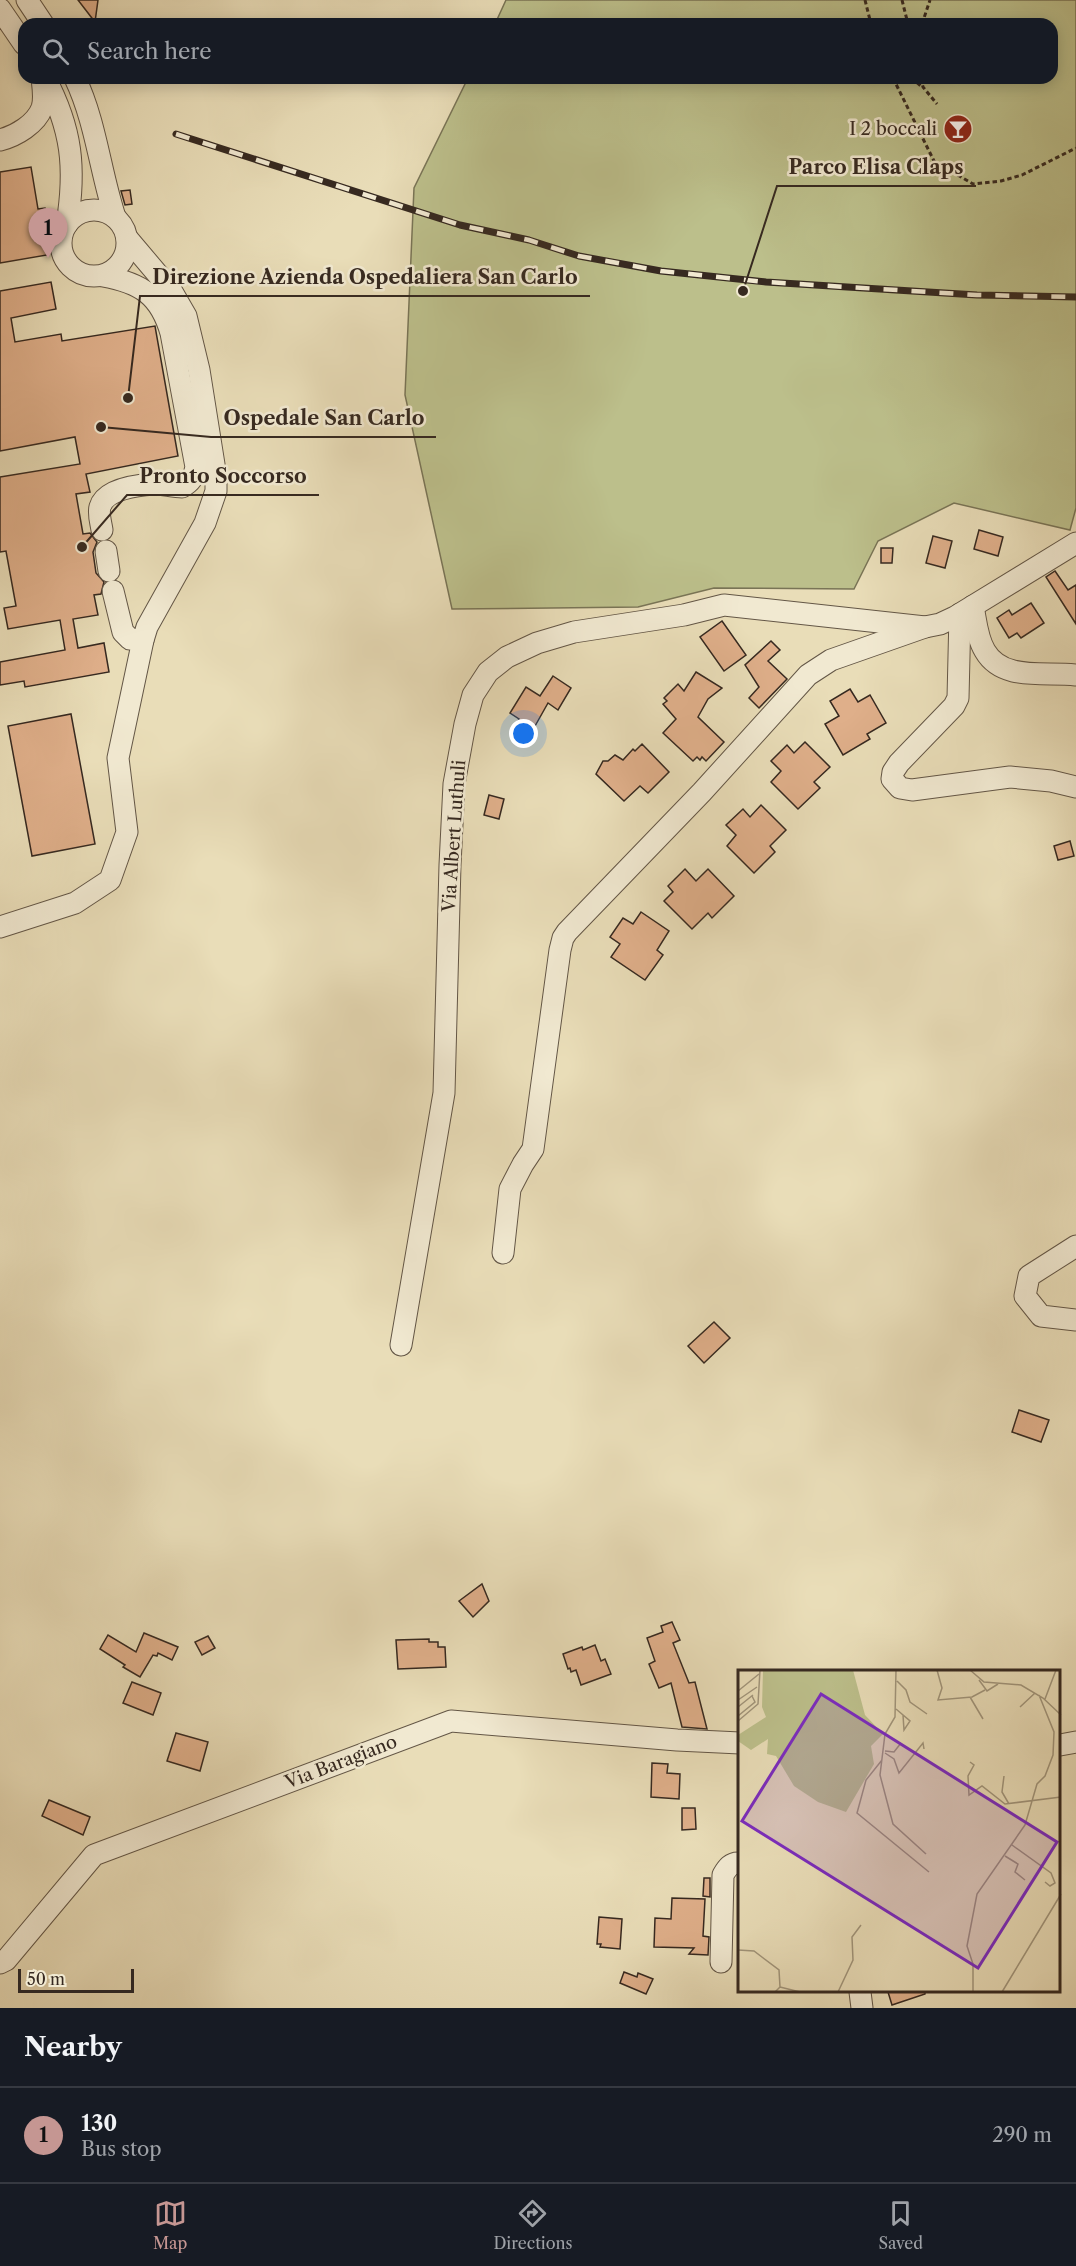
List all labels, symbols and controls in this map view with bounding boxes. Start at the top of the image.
search box [18,18,1058,84]
icon: search [39,35,72,68]
text: Search here [87,38,212,65]
bar icon: I 2 boccali [942,113,974,145]
place label: I 2 boccali [849,118,938,140]
callout: Parco Elisa Claps [777,148,976,186]
text: Parco Elisa Claps [789,155,963,179]
pin: 1 [28,208,68,258]
callout: Direzione Azienda Ospedaliera San Carlo [140,258,590,296]
text: Direzione Azienda Ospedaliera San Carlo [152,265,578,289]
callout: Ospedale San Carlo [211,399,436,437]
text: Ospedale San Carlo [224,406,424,430]
callout: Pronto Soccorso [127,457,319,495]
text: Pronto Soccorso [139,464,307,488]
your location [509,719,538,748]
street label: Via Albert Luthuli [438,759,470,914]
inset map [738,1670,1061,1993]
street label: Via Baragiano [281,1731,400,1794]
scale bar [18,1966,134,1994]
text: 50 m [27,1969,65,1989]
text: Nearby [24,2031,122,2063]
text: 130 [81,2110,117,2137]
text: 1 [39,2123,48,2147]
text: 290 m [992,2123,1052,2147]
text: Bus stop [81,2137,162,2161]
tab: Map [153,2197,187,2253]
tab: Directions [493,2197,572,2253]
tab: Saved [879,2197,923,2253]

